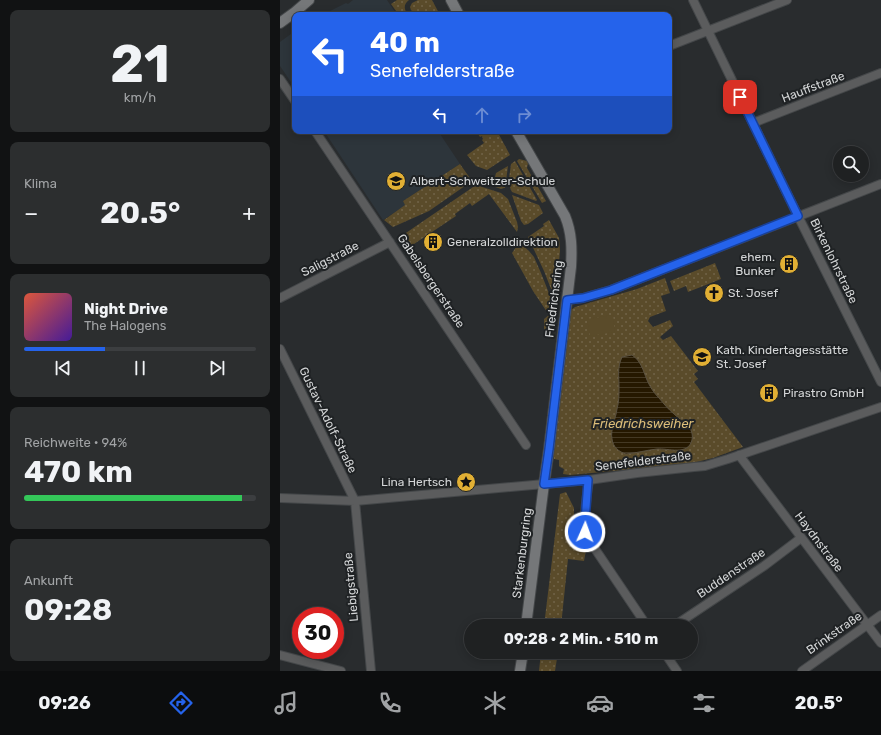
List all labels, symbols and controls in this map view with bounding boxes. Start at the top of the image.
text: 40 m [370,26,440,59]
icon: left [304,28,356,80]
text: 21 [110,33,170,95]
text: Senefelderstraße [370,60,515,82]
street label: Hauffstraße [780,68,847,105]
pin [723,80,757,114]
icon: arrive [729,86,751,108]
text: km/h [124,90,156,105]
icon: left [429,104,451,126]
icon: ahead [471,104,493,126]
icon: right [513,104,535,126]
map controls [833,146,869,182]
button: search [833,146,869,182]
school or university icon: Albert-Schweitzer-Schule [385,170,407,192]
place label: Albert-Schweitzer-Schule [410,174,556,188]
text: Klima [24,176,57,191]
text: 20.5° [100,195,180,231]
text: − [24,200,38,227]
text: + [242,200,256,227]
street label: Birkenlohrstraße [807,216,861,306]
street label: Gabelsbergerstraße [394,231,468,331]
building icon: Generalzolldirektion [422,231,444,253]
place label: Generalzolldirektion [447,235,558,249]
street label: Saligstraße [299,238,361,279]
place label: ehem. Bunker [735,250,775,278]
building icon: ehem. Bunker [778,253,800,275]
street label: Friedrichsring [542,260,566,338]
church icon: St. Josef [703,282,725,304]
place label: St. Josef [728,286,778,300]
text: Night Drive [84,300,168,318]
text: The Halogens [84,318,166,333]
place label: Kath. Kindertagesstätte St. Josef [716,343,849,371]
school or university icon: Kath. Kindertagesstätte St. Josef [691,346,713,368]
icon: previous [52,357,74,379]
icon: pause [129,357,151,379]
icon: next [206,357,228,379]
street label: Gustav-Adolf-Straße [296,365,360,476]
building icon: Pirastro GmbH [758,382,780,404]
place label: Pirastro GmbH [783,386,864,400]
water label: Friedrichsweiher [592,416,695,431]
text: Reichweite · 94% [24,435,127,450]
street label: Senefelderstraße [594,448,692,474]
text: 470 km [24,454,133,490]
place icon: Lina Hertsch [455,471,477,493]
place label: Lina Hertsch [381,475,452,489]
street label: Starkenburgring [510,507,534,599]
street label: Haydnstraße [792,509,846,575]
position arrow [564,511,606,553]
street label: Buddenstraße [694,545,768,601]
street label: Liebigstraße [341,552,361,622]
text: Ankunft [24,573,73,588]
text: 09:28 [24,592,112,628]
speed limit sign: 30 [292,607,344,659]
street label: Brinkstraße [804,609,865,657]
text: 09:28 · 2 Min. · 510 m [504,630,658,648]
icon: directions [167,689,195,717]
icon: music [272,689,300,717]
icon: phone [376,689,404,717]
icon: climate [481,689,509,717]
icon: car [586,689,614,717]
icon: filters [690,689,718,717]
text: 09:26 [38,692,91,714]
text: 20.5° [795,692,843,714]

